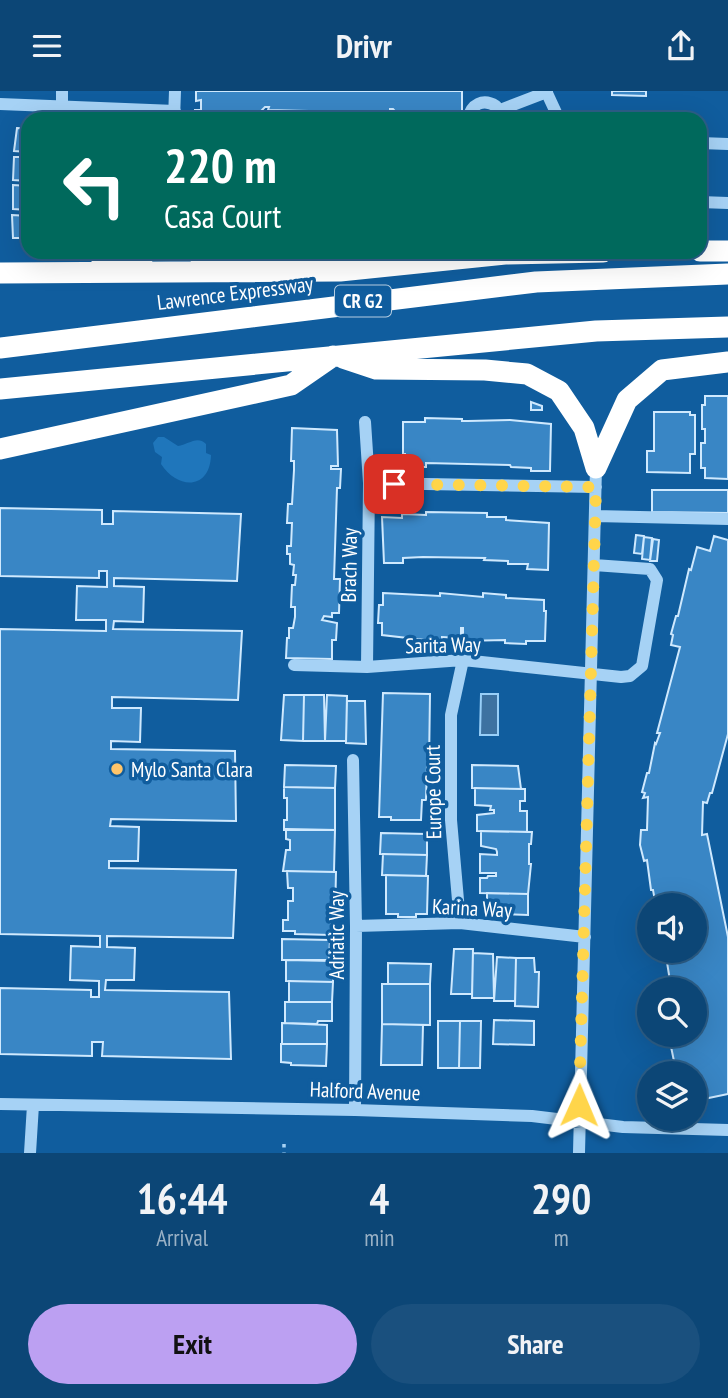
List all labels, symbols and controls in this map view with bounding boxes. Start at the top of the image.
text: Drivr [336,25,392,67]
icon: menu [28,27,66,65]
icon: share [662,27,700,65]
text: 220 m [164,133,277,197]
icon: left [49,140,140,231]
text: Casa Court [164,195,281,237]
street label: Lawrence Expressway [155,270,315,316]
road number: CR G2 [335,285,391,317]
pin [364,454,424,514]
icon: arrive [375,465,413,503]
street label: Brach Way [335,527,363,603]
street label: Sarita Way [405,631,481,659]
street label: Europe Court [419,744,447,839]
place label: Mylo Santa Clara [131,756,253,783]
marker: Mylo Santa Clara [109,761,125,777]
street label: Adriatic Way [323,890,350,979]
street label: Karina Way [431,892,513,924]
map controls [637,893,707,1131]
button: sound [637,893,707,963]
button: search [637,977,707,1047]
button: layers [637,1061,707,1131]
position arrow [542,1068,616,1142]
street label: Halford Avenue [309,1076,421,1106]
text: 16:44 [137,1171,228,1226]
text: 4 [369,1171,389,1226]
text: 290 [531,1171,591,1226]
text: Arrival [156,1223,208,1252]
text: min [364,1223,394,1252]
text: m [554,1223,569,1252]
button: Exit [28,1304,357,1384]
button: Share [371,1304,700,1384]

